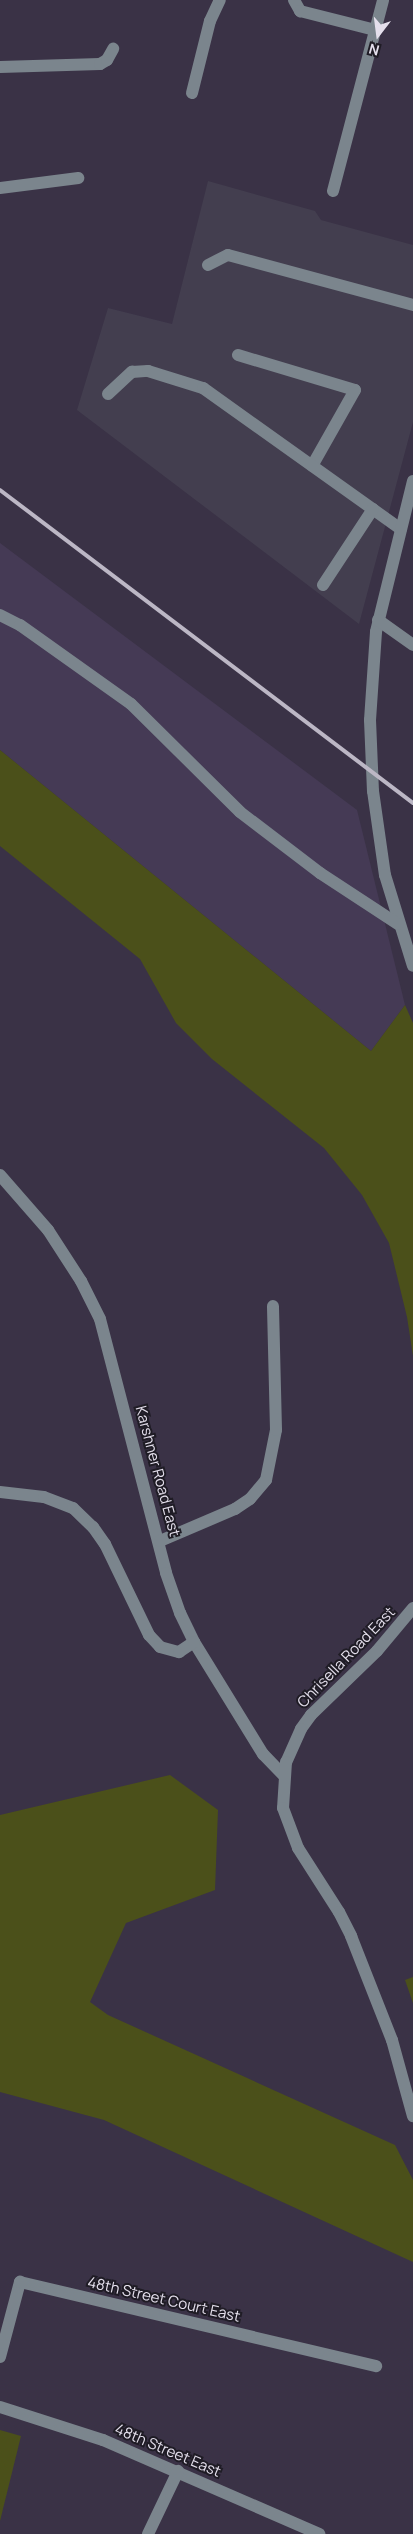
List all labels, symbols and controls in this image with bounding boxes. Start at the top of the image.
north arrow [353,10,403,60]
text: N [367,39,381,60]
street label: Karshner Road East [132,1404,184,1538]
street label: Chrisella Road East [293,1603,399,1711]
street label: 48th Street Court East [86,2273,242,2325]
street label: 48th Street East [112,2420,224,2480]

